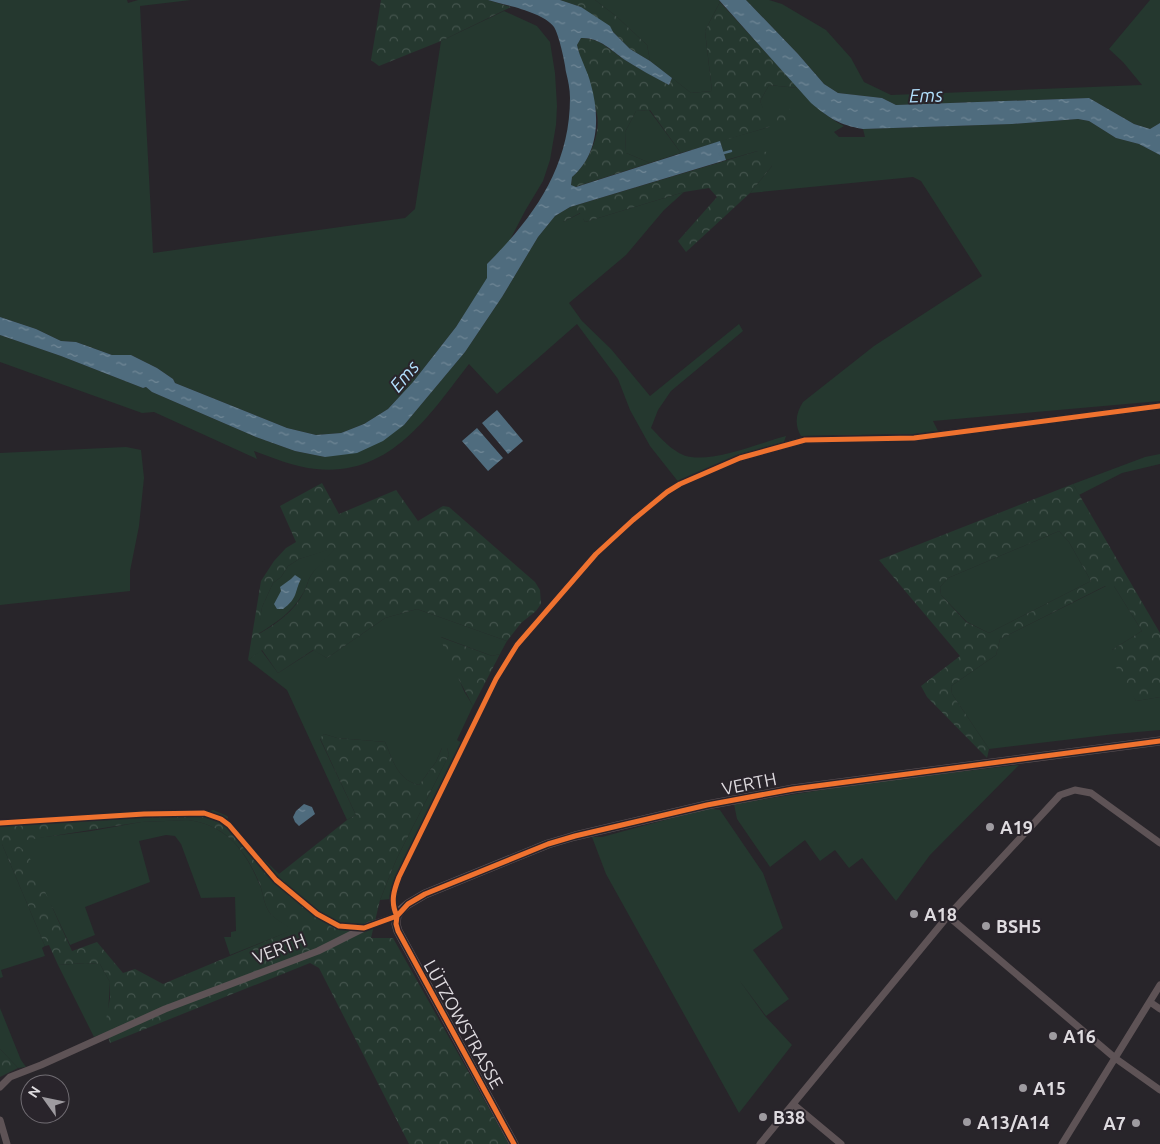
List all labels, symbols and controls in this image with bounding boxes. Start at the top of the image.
water label: Ems [909,83,943,107]
water label: Ems [385,356,423,396]
street label: VERTH [720,768,778,798]
place label: A19 [1000,817,1033,837]
marker: A19 [984,821,996,833]
place label: A18 [924,904,957,924]
marker: A18 [908,908,920,920]
place label: BSH5 [996,916,1041,936]
marker: BSH5 [980,920,992,932]
street label: VERTH [250,929,308,967]
street label: LÜTZOWSTRASSE [420,956,508,1092]
place label: A16 [1063,1026,1096,1046]
marker: A16 [1047,1030,1059,1042]
north arrow [20,1074,70,1124]
place label: A15 [1033,1078,1066,1098]
marker: A15 [1017,1082,1029,1094]
text: N [25,1083,44,1101]
place label: B38 [773,1107,805,1127]
marker: B38 [757,1111,769,1123]
place label: A13/A14 [977,1112,1049,1132]
place label: A7 [1103,1113,1126,1133]
marker: A13/A14 [961,1116,973,1128]
marker: A7 [1130,1117,1142,1129]

